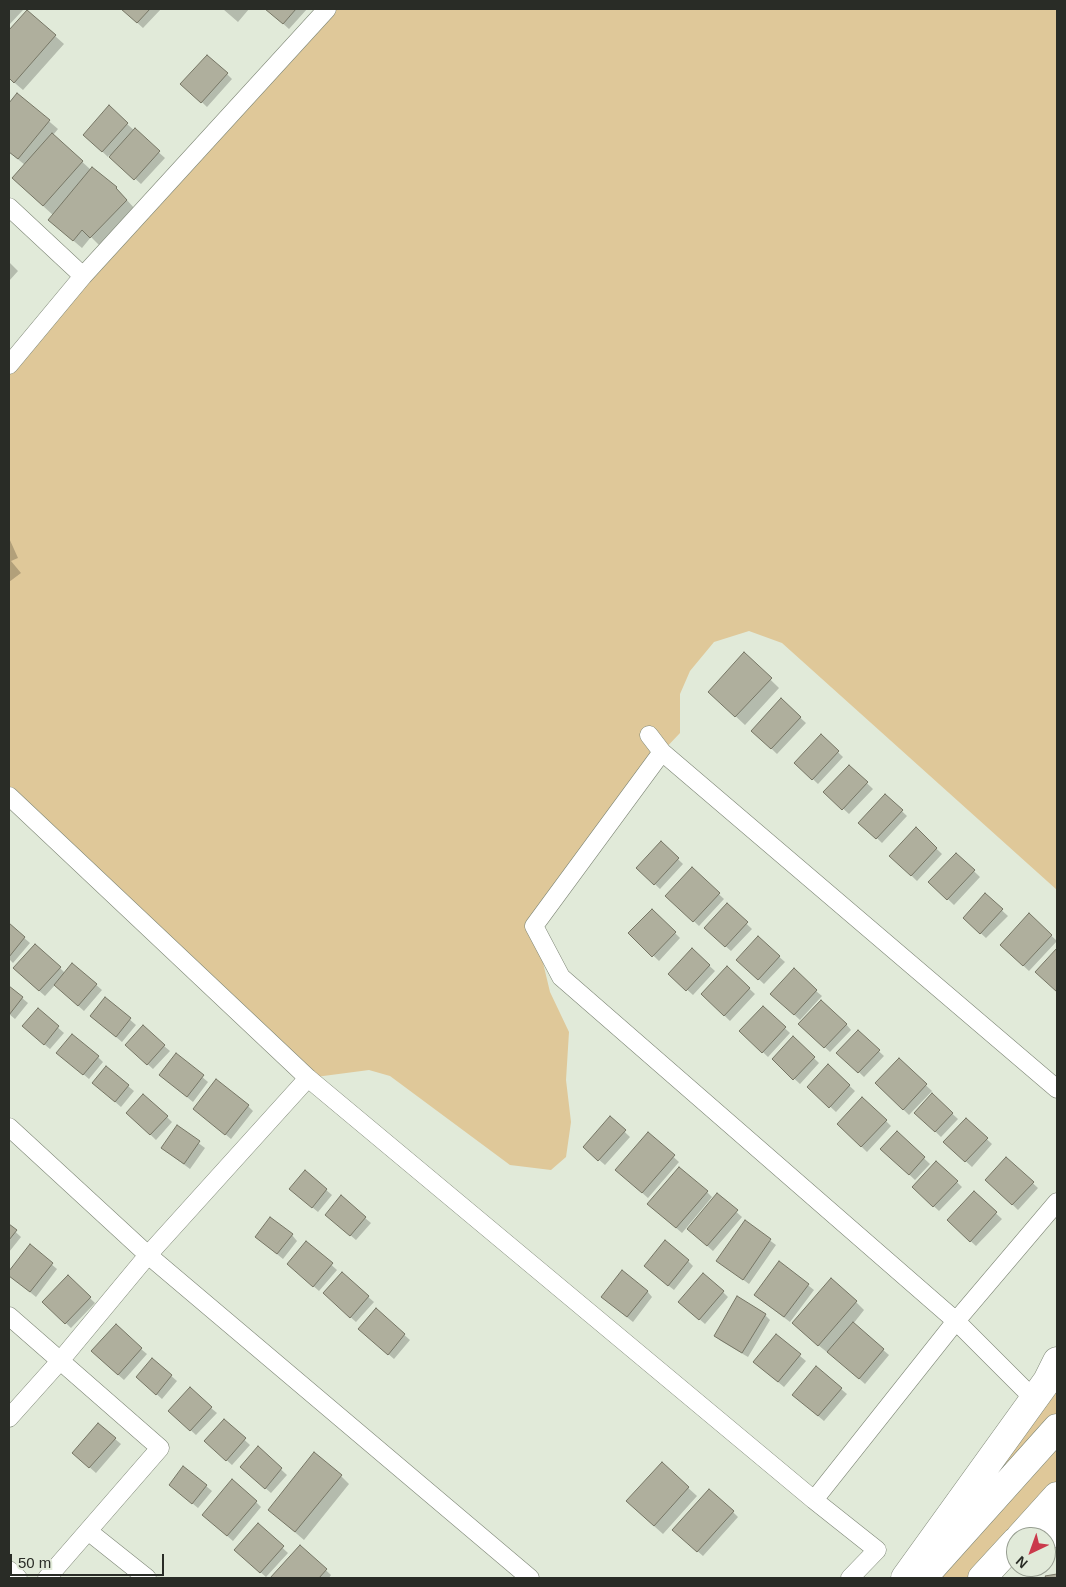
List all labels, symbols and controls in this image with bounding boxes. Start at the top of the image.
north arrow [1006,1527,1056,1577]
scale bar [12,1544,166,1576]
text: N [1013,1553,1031,1572]
text: 50 m [18,1554,51,1571]

